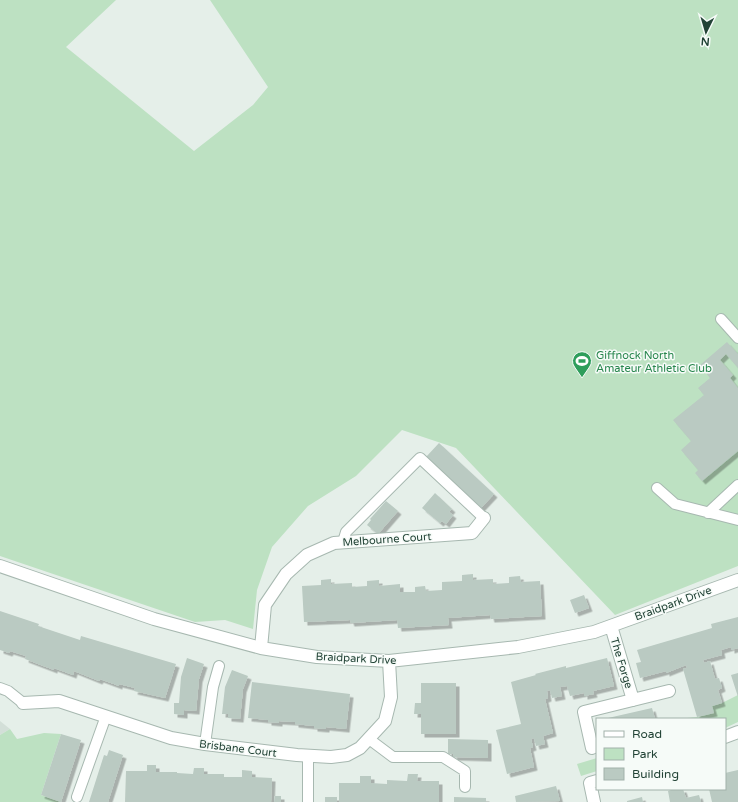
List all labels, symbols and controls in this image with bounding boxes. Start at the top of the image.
north arrow [686,12,726,52]
text: N [700,35,710,48]
place label: Giffnock North Amateur Athletic Club [596,349,712,375]
sports icon: Giffnock North Amateur Athletic Club [571,350,593,378]
street label: Melbourne Court [342,530,432,549]
street label: Braidpark Drive [633,584,713,623]
street label: The Forge [608,636,635,690]
street label: Braidpark Drive [315,650,397,667]
legend [596,718,726,790]
text: Road [632,727,662,741]
street label: Brisbane Court [198,737,277,760]
text: Park [632,747,658,761]
text: Building [632,767,679,781]

